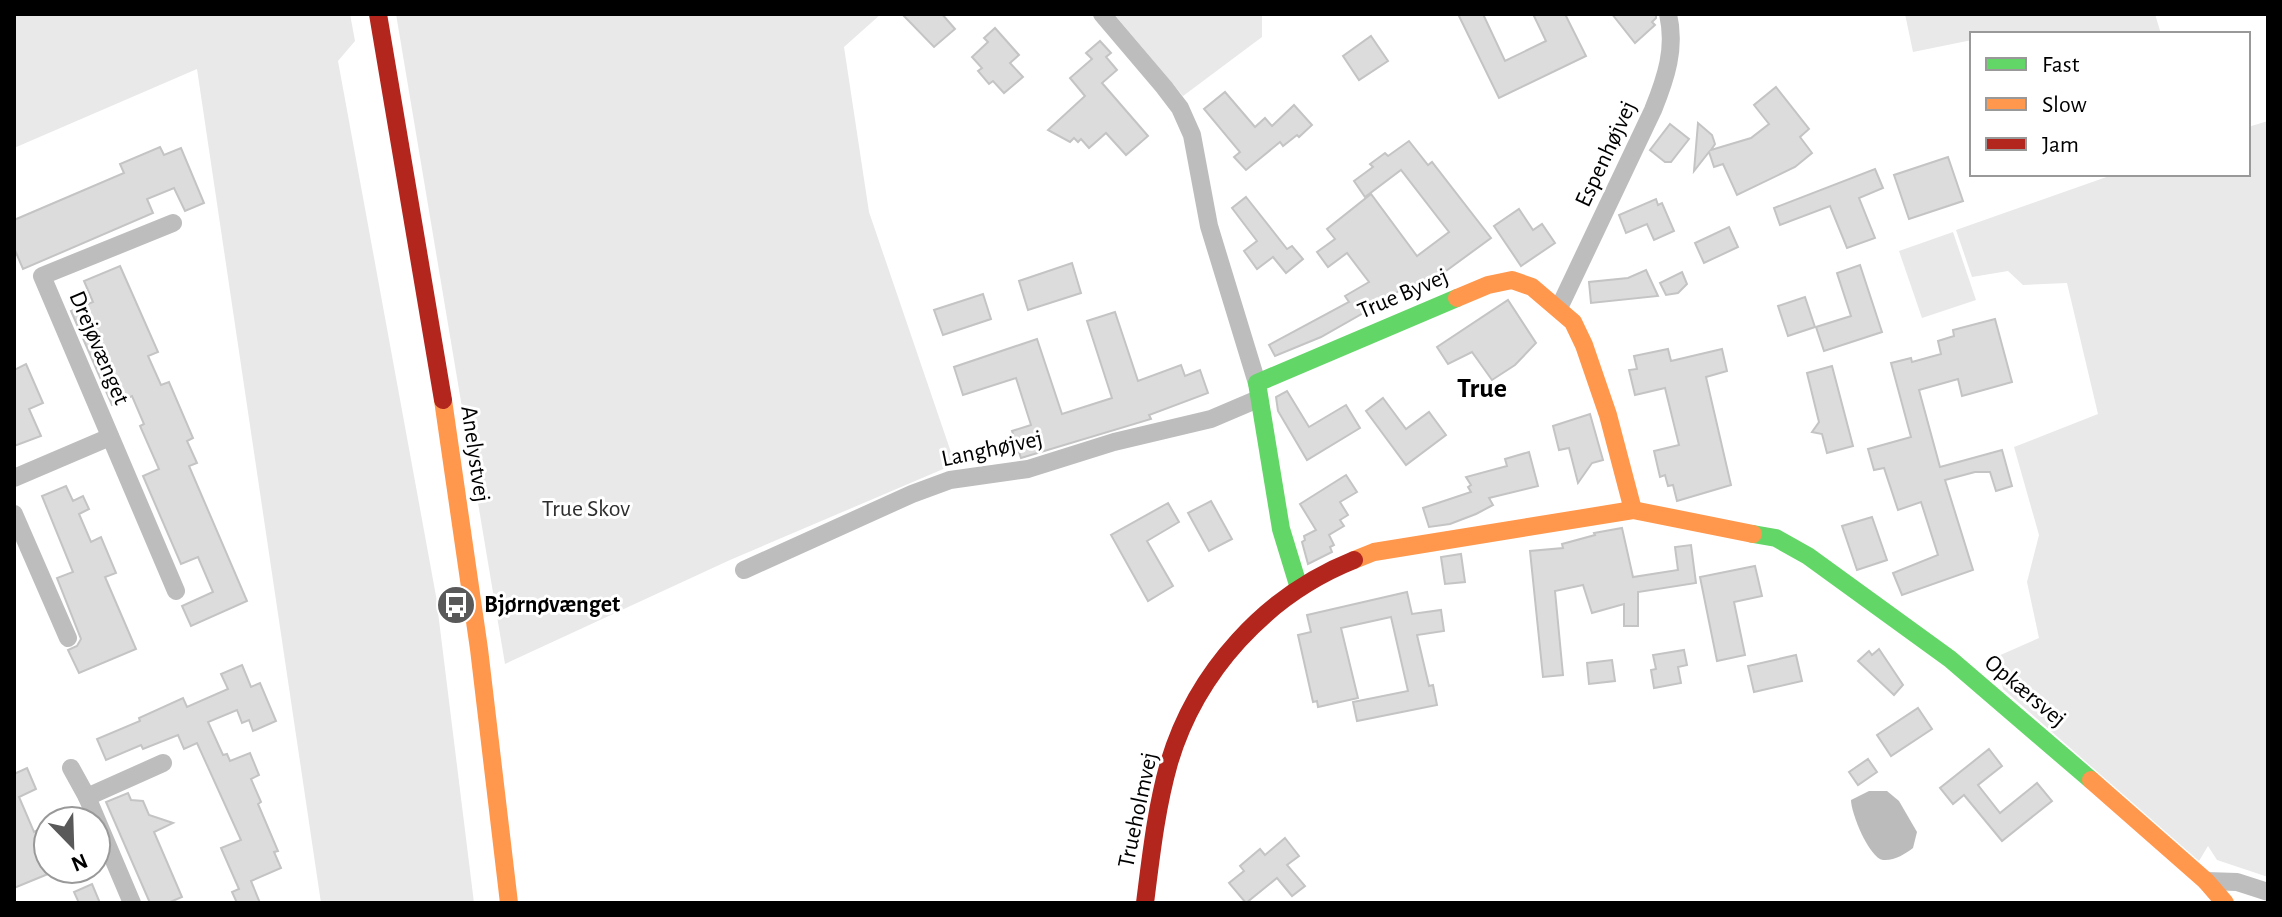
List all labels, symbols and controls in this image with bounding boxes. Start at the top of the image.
legend [1970,32,2250,176]
text: Fast [2042,53,2080,77]
text: Slow [2042,93,2087,117]
street label: Espenhøjvej [1571,97,1641,211]
text: Jam [2042,133,2079,157]
street label: True Byvej [1354,264,1452,324]
street label: Drejøvænget [64,288,134,409]
district label: True [1457,375,1507,403]
street label: Anelystvej [456,404,494,504]
street label: Langhøjvej [939,427,1045,471]
park label: True Skov [542,497,630,521]
bus stop icon: Bjørnøvænget [435,584,477,626]
place label: Bjørnøvænget [484,593,620,617]
street label: Opkærsvej [1980,650,2070,732]
street label: Trueholmvej [1114,750,1162,870]
north arrow [32,805,112,885]
text: N [68,849,91,876]

